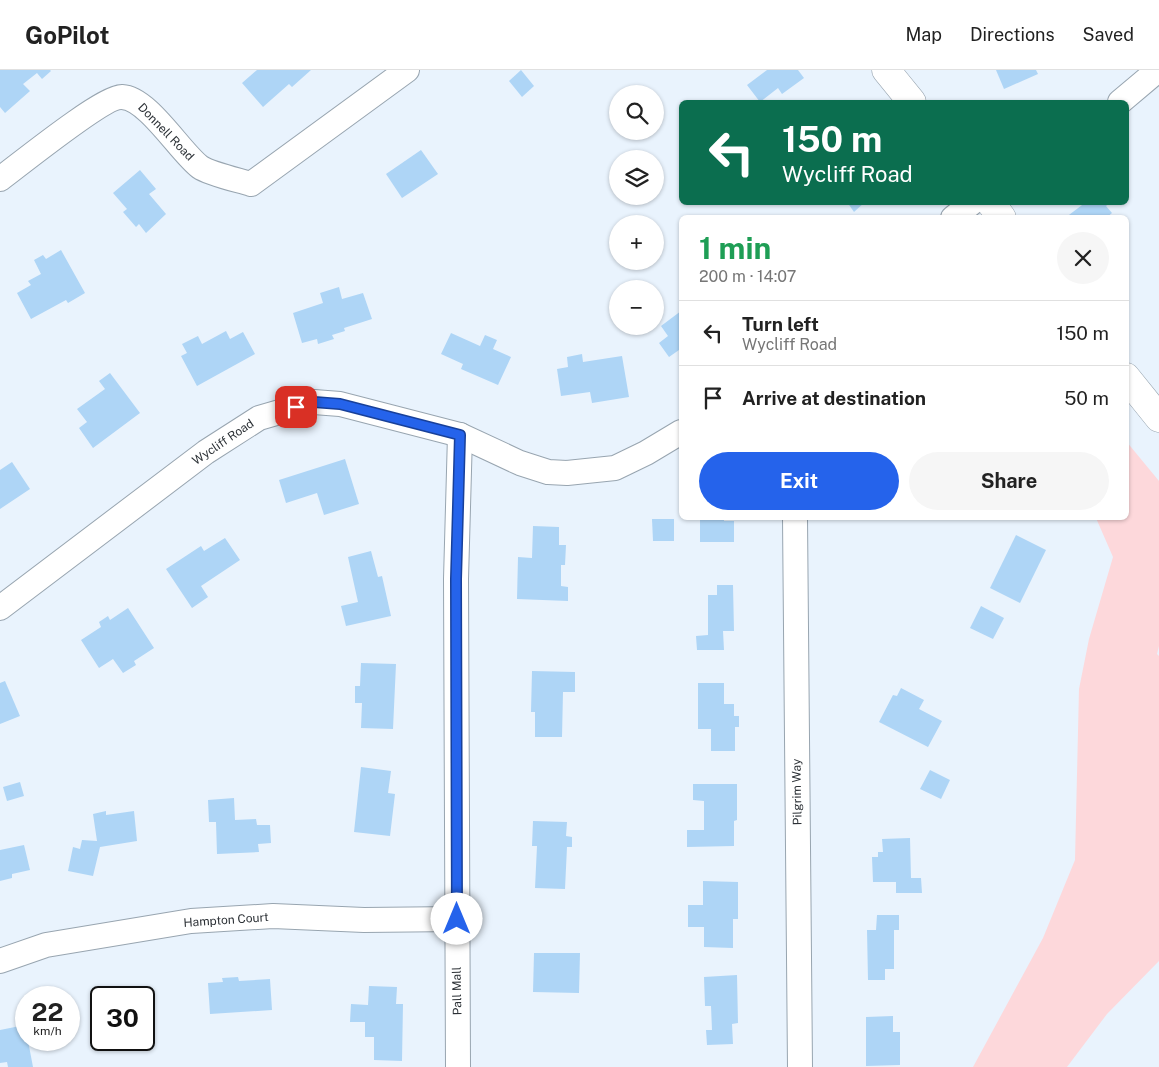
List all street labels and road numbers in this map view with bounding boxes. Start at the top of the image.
street label: Donnell Road [135,100,197,164]
street label: Wycliff Road [190,416,256,468]
street label: Pilgrim Way [789,758,805,825]
street label: Hampton Court [183,910,269,930]
street label: Pall Mall [450,966,464,1015]

